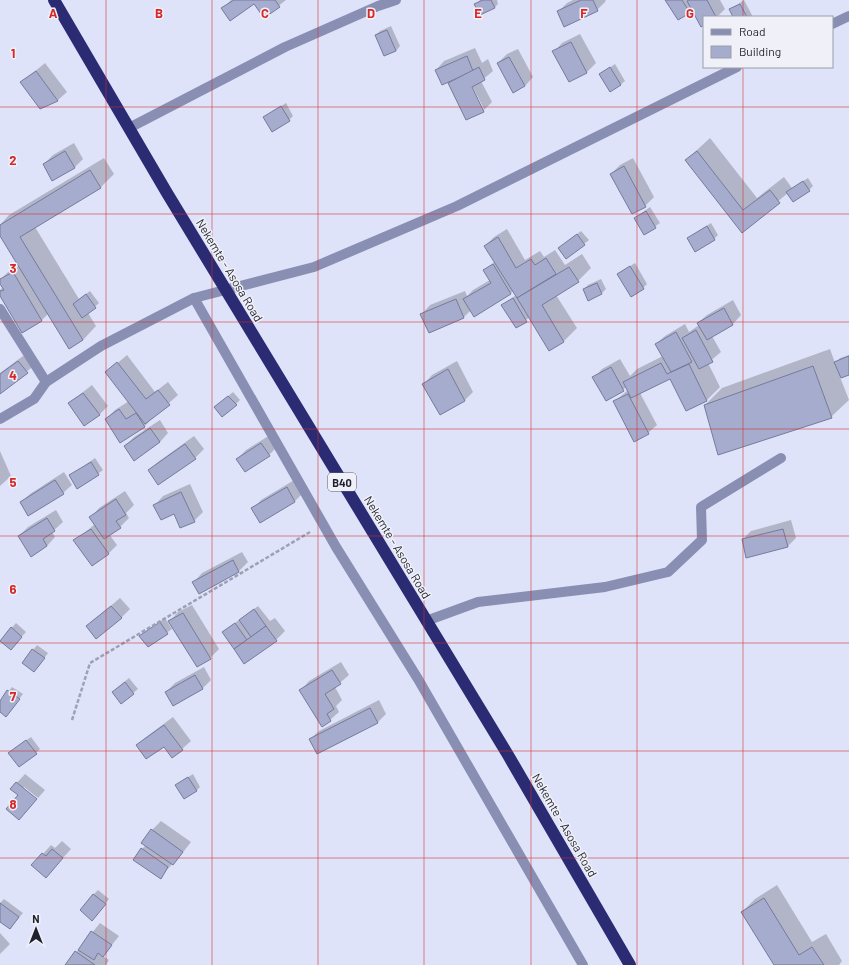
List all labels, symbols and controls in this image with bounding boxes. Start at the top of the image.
text: A [49,5,58,21]
text: B [155,5,163,21]
text: C [261,5,269,21]
text: D [367,5,375,21]
text: E [474,5,482,21]
text: F [580,5,588,21]
text: G [686,5,694,21]
legend [703,16,833,68]
text: Road [739,24,766,38]
text: Building [739,44,781,58]
text: 1 [11,45,15,61]
text: 2 [9,152,17,168]
street label: Nekemte - Asosa Road [194,216,266,324]
text: 3 [9,260,17,276]
text: 4 [9,367,17,383]
road number: B40 [328,473,356,491]
text: 5 [9,474,17,490]
street label: Nekemte - Asosa Road [362,493,434,601]
text: 6 [10,581,17,597]
text: 7 [10,688,17,704]
street label: Nekemte - Asosa Road [530,771,600,879]
text: 8 [9,796,17,812]
north arrow [16,909,56,949]
text: N [32,912,40,925]

